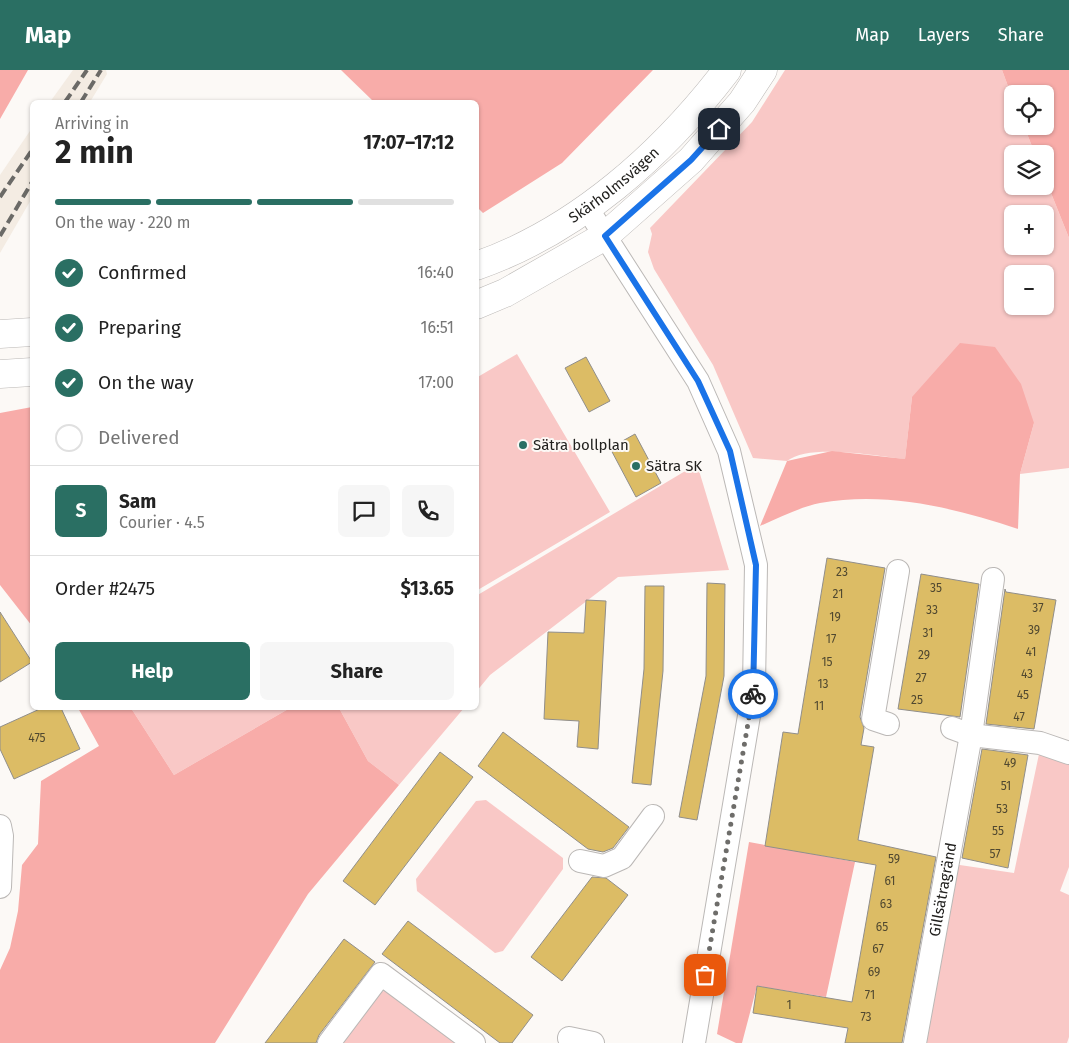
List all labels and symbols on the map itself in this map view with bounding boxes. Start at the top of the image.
pin [698,108,740,150]
street label: Skärholmsvägen [565,143,663,227]
place label: Sätra bollplan [533,436,629,454]
marker: Sätra bollplan [517,439,529,451]
place label: Sätra SK [646,457,702,475]
marker: Sätra SK [630,460,642,472]
house number: 23 [836,565,848,579]
house number: 35 [930,581,942,595]
house number: 21 [833,587,843,601]
house number: 37 [1032,601,1044,615]
house number: 33 [926,603,938,617]
house number: 19 [829,610,841,624]
house number: 39 [1028,623,1040,637]
house number: 31 [923,626,933,640]
house number: 17 [826,632,836,646]
house number: 41 [1026,645,1036,659]
house number: 29 [918,648,930,662]
house number: 15 [821,655,833,669]
house number: 43 [1021,667,1033,681]
courier [728,669,778,719]
house number: 27 [915,671,927,685]
house number: 13 [817,677,829,691]
house number: 45 [1017,688,1029,702]
house number: 25 [911,693,923,707]
house number: 11 [814,699,824,713]
house number: 47 [1013,710,1025,724]
house number: 475 [28,731,46,745]
house number: 49 [1004,756,1016,770]
house number: 51 [1001,779,1011,793]
house number: 53 [996,802,1008,816]
house number: 55 [992,824,1004,838]
street label: Gillsätragränd [926,841,960,938]
house number: 57 [989,847,1001,861]
house number: 59 [888,852,900,866]
house number: 61 [884,874,896,888]
house number: 63 [880,897,892,911]
house number: 65 [876,920,888,934]
house number: 67 [872,942,884,956]
pin [684,954,726,996]
house number: 69 [868,965,880,979]
house number: 71 [865,988,875,1002]
house number: 1 [786,998,792,1012]
house number: 73 [860,1010,872,1024]

